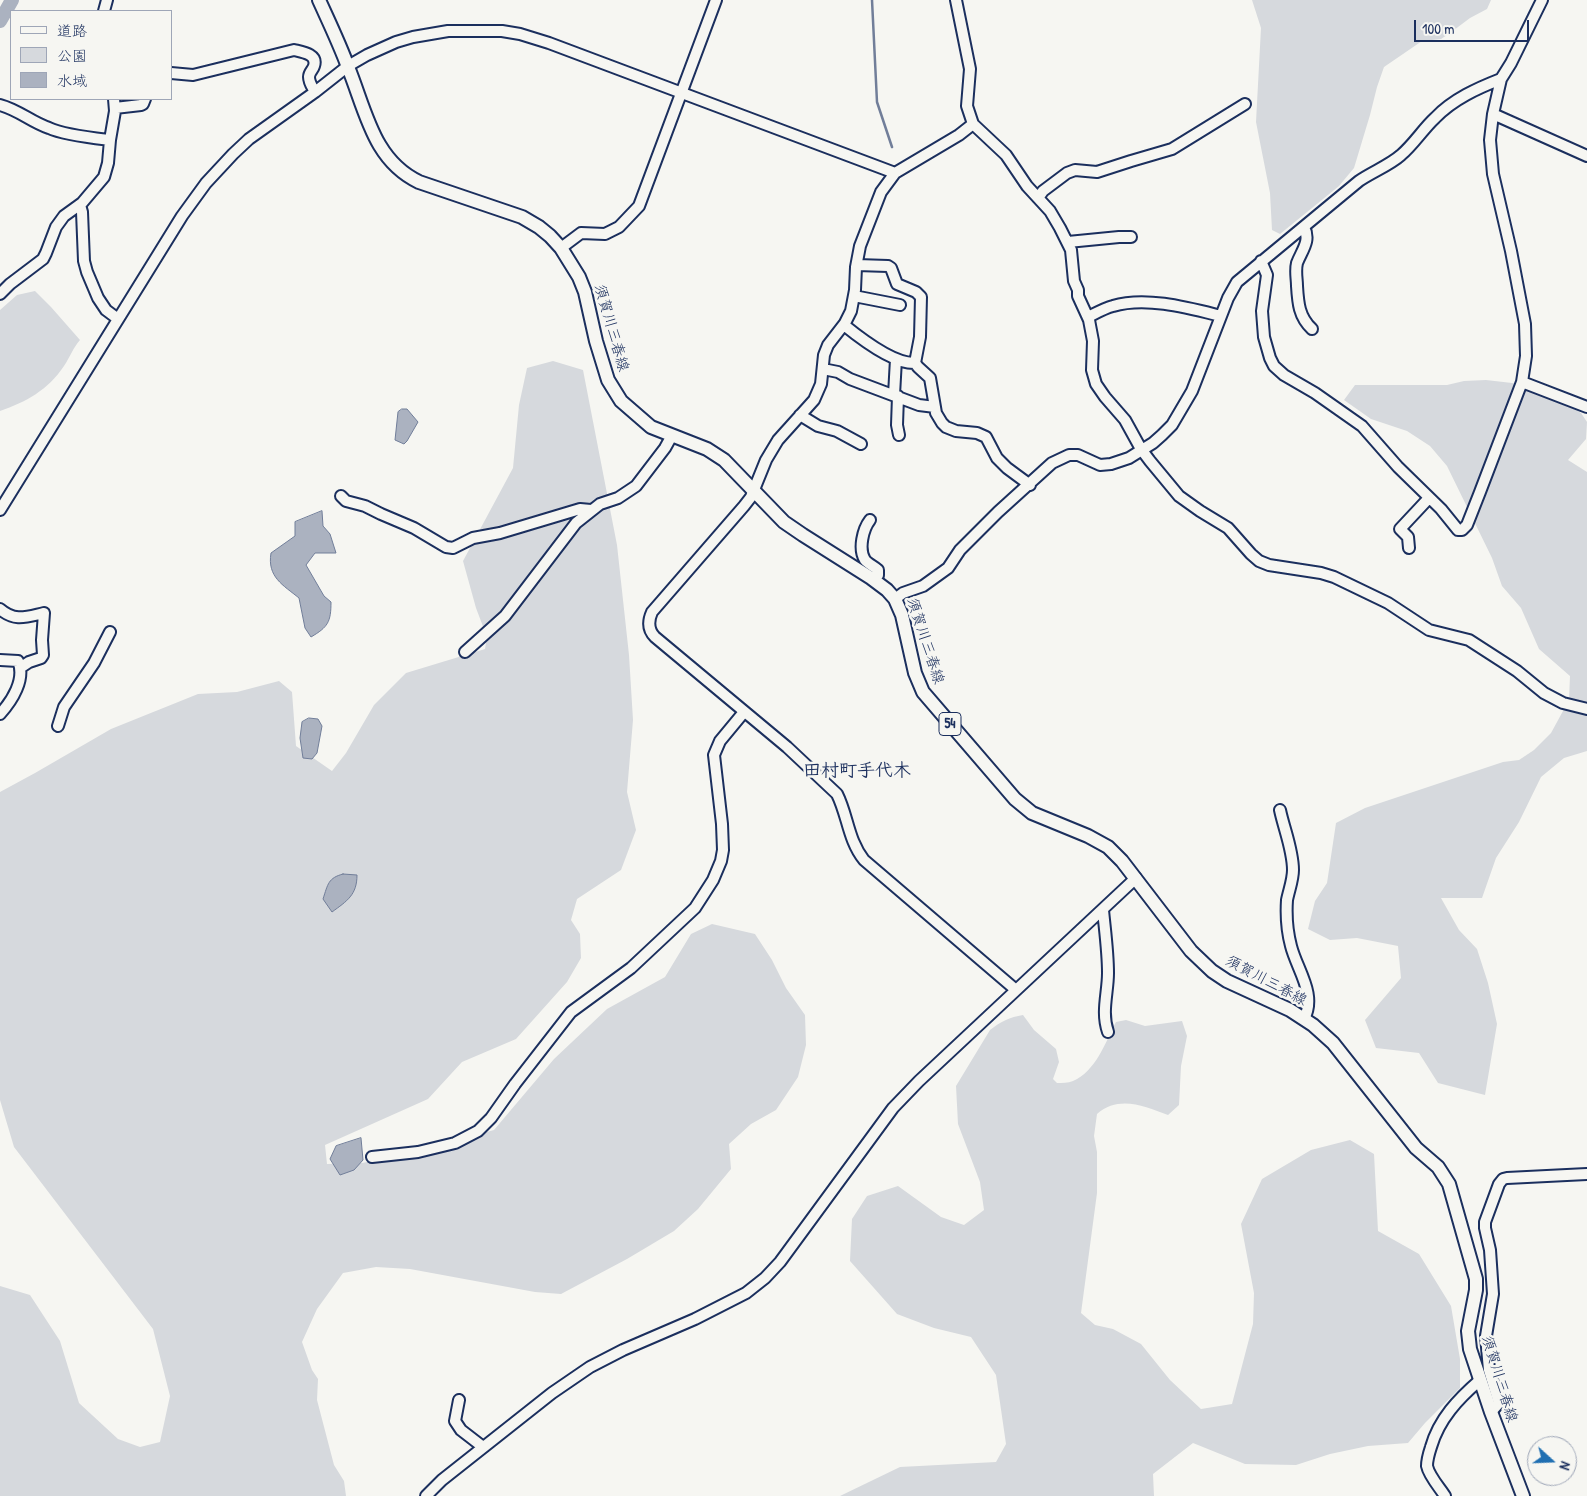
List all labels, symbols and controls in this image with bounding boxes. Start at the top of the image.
legend [10,10,172,100]
scale bar [1417,10,1532,42]
text: 100 m [1422,18,1455,39]
text: 道路 [57,20,87,41]
text: 公園 [57,45,87,66]
text: 水域 [57,70,87,91]
street label: 須賀川三春線 [590,282,632,374]
street label: 須賀川三春線 [903,595,947,687]
road number: 54 [939,712,961,736]
district label: 田村町手代木 [803,760,911,782]
street label: 須賀川三春線 [1222,952,1310,1010]
street label: 須賀川三春線 [1477,1333,1521,1425]
north arrow [1527,1436,1577,1486]
text: N [1555,1459,1576,1473]

